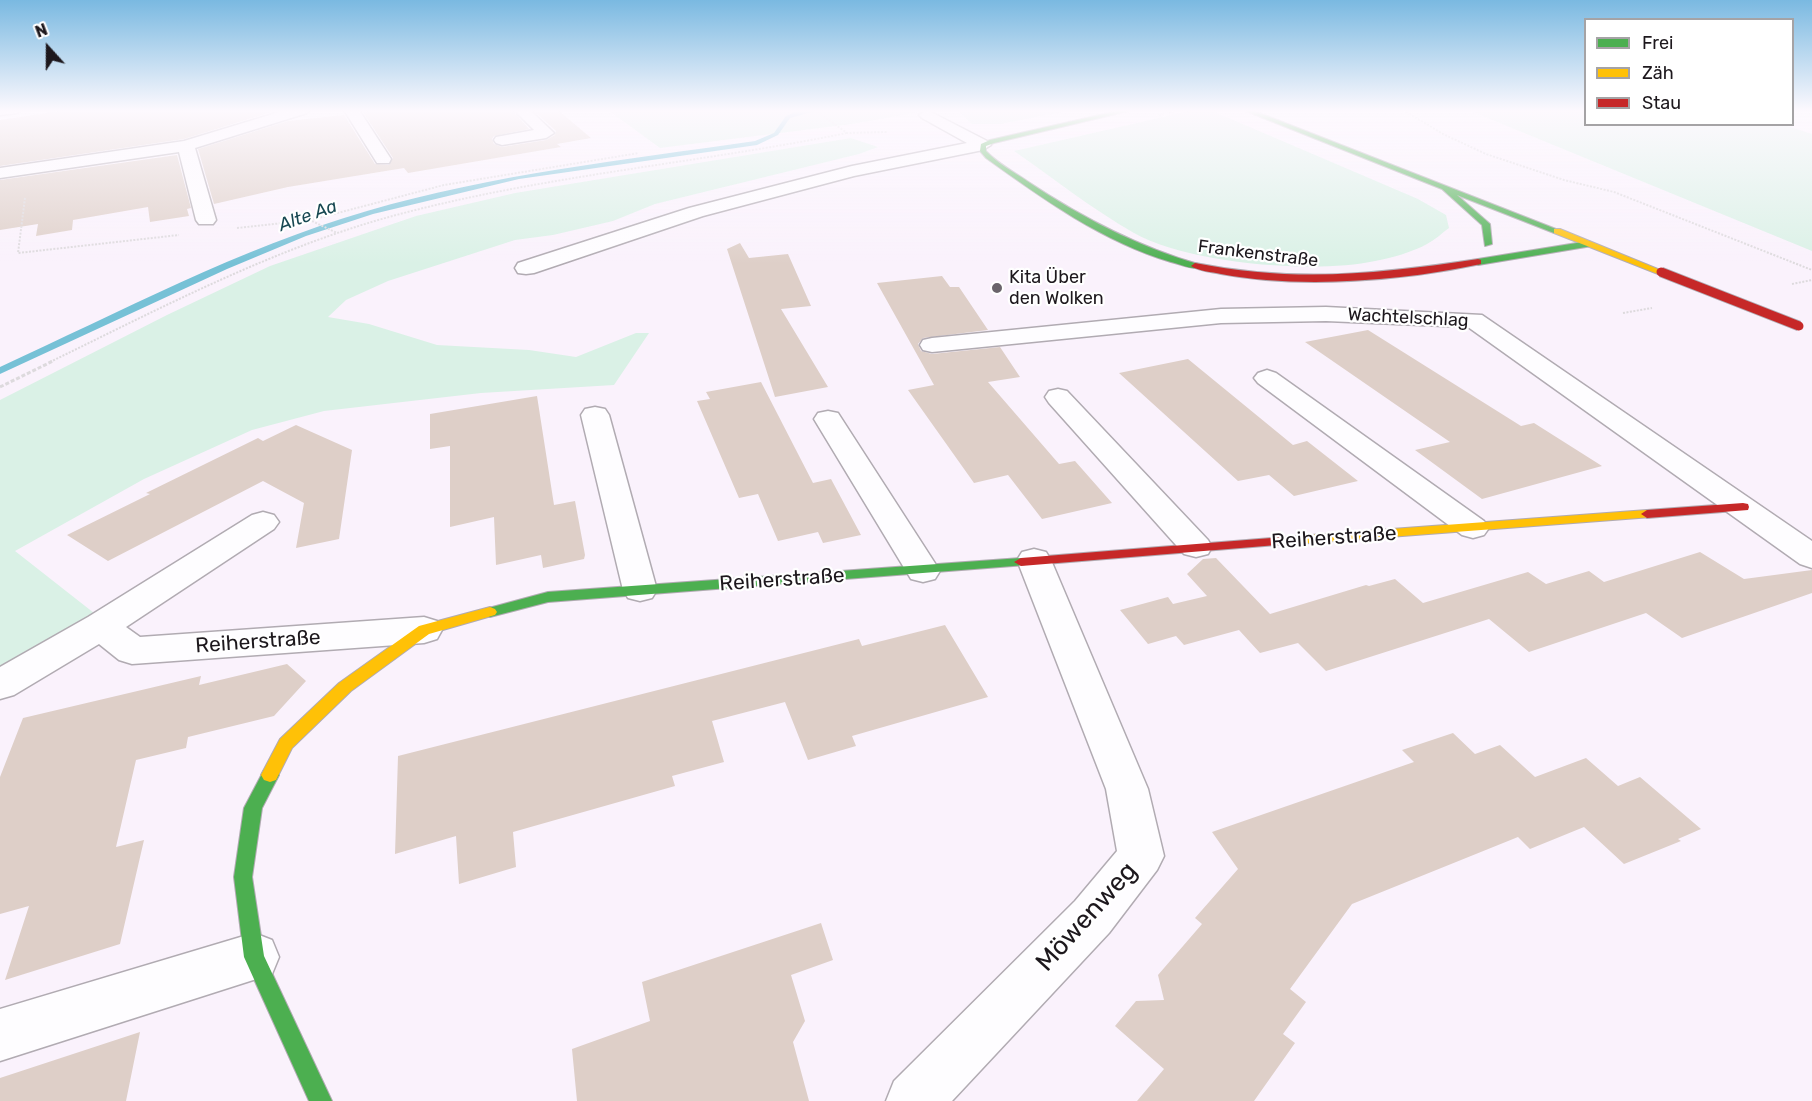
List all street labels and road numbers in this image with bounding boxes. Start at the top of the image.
street label: Frankenstraße [1197,236,1319,272]
street label: Wachtelschlag [1347,304,1469,332]
street label: Reiherstraße [1271,521,1397,555]
street label: Reiherstraße [719,563,845,597]
street label: Reiherstraße [195,625,321,659]
street label: Möwenweg [1030,856,1144,978]

